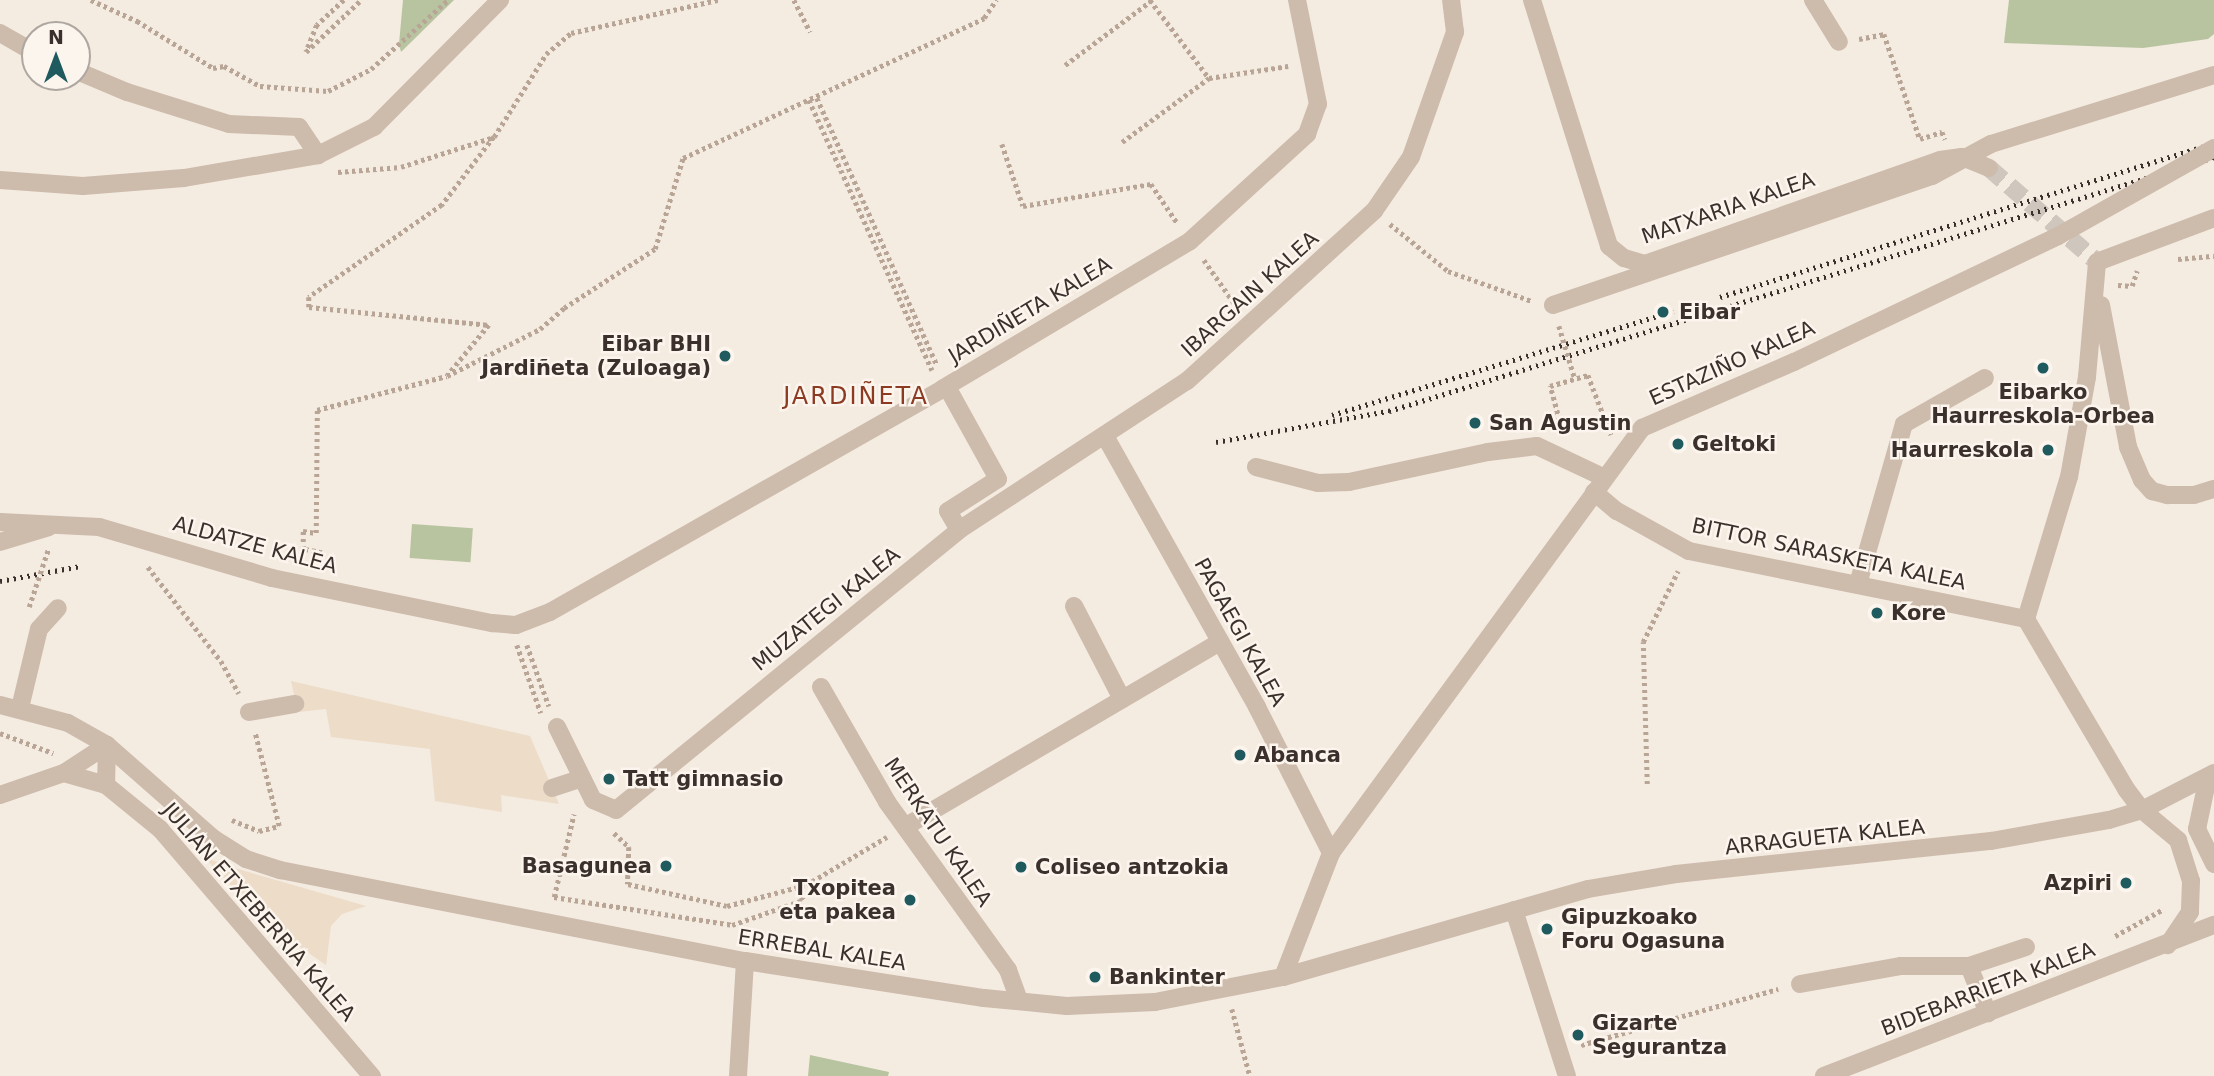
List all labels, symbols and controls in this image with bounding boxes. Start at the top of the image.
north arrow [21,21,91,91]
text: N [48,26,64,48]
street label: MATXARIA KALEA [1638,167,1818,249]
street label: IBARGAIN KALEA [1176,226,1324,362]
street label: JARDIÑETA KALEA [944,251,1116,369]
place label: Eibar [1679,299,1740,325]
marker: Eibar [1653,302,1673,322]
street label: ESTAZIÑO KALEA [1645,315,1819,411]
place label: Eibar BHI Jardiñeta (Zuloaga) [481,331,711,381]
marker: Eibar BHI Jardiñeta (Zuloaga) [717,348,733,364]
marker: Eibarko Haurreskola-Orbea [2035,360,2051,376]
place label: Eibarko Haurreskola-Orbea [1931,379,2155,429]
district label: JARDIÑETA [784,383,928,411]
place label: San Agustin [1489,410,1631,436]
marker: San Agustin [1467,415,1483,431]
place label: Geltoki [1692,431,1776,457]
marker: Geltoki [1670,436,1686,452]
place label: Haurreskola [1891,437,2034,463]
marker: Haurreskola [2040,442,2056,458]
street label: ALDATZE KALEA [170,511,340,579]
street label: BITTOR SARASKETA KALEA [1690,513,1968,595]
street label: MUZATEGI KALEA [747,542,905,676]
street label: PAGAEGI KALEA [1189,554,1291,710]
place label: Kore [1891,600,1946,626]
marker: Kore [1869,605,1885,621]
place label: Abanca [1254,742,1341,768]
marker: Abanca [1232,747,1248,763]
street label: MERKATU KALEA [879,753,997,911]
place label: Tatt gimnasio [623,766,784,792]
marker: Tatt gimnasio [601,771,617,787]
street label: JULIAN ETXEBERRIA KALEA [157,798,361,1026]
street label: ARRAGUETA KALEA [1724,814,1926,860]
place label: Basagunea [522,853,652,879]
place label: Coliseo antzokia [1035,854,1229,880]
marker: Basagunea [658,858,674,874]
marker: Coliseo antzokia [1013,859,1029,875]
place label: Azpiri [2044,870,2112,896]
place label: Txopitea eta pakea [779,875,896,925]
marker: Azpiri [2118,875,2134,891]
marker: Txopitea eta pakea [902,892,918,908]
place label: Gipuzkoako Foru Ogasuna [1561,904,1725,954]
marker: Gipuzkoako Foru Ogasuna [1539,921,1555,937]
street label: ERREBAL KALEA [736,924,908,976]
street label: BIDEBARRIETA KALEA [1878,937,2098,1041]
place label: Bankinter [1109,964,1225,990]
marker: Bankinter [1087,969,1103,985]
place label: Gizarte Segurantza [1592,1010,1727,1060]
marker: Gizarte Segurantza [1570,1027,1586,1043]

